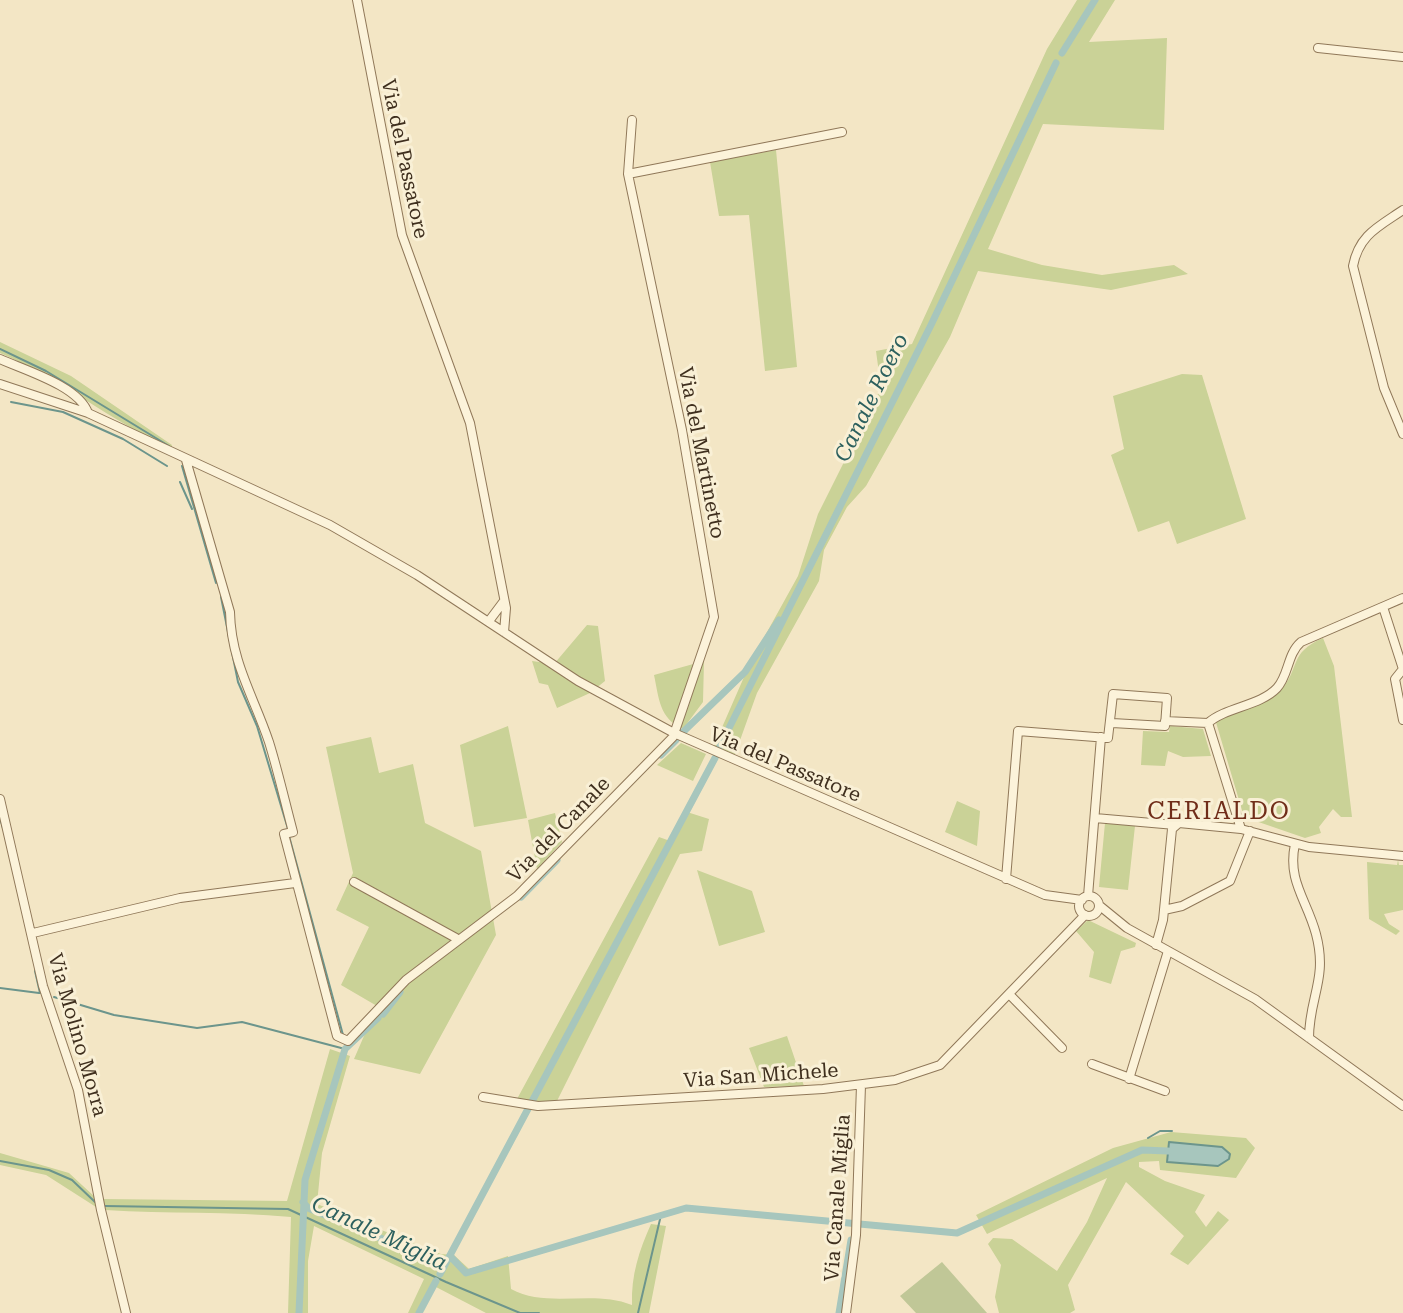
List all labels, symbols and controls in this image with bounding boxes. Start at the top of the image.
street label: Via del Passatore [375,77,433,241]
water label: Canale Roero [830,330,914,466]
street label: Via del Martinetto [673,365,729,541]
street label: Via del Passatore [706,722,864,808]
street label: Via del Canale [503,772,615,888]
district label: CERIALDO [1147,798,1291,826]
street label: Via Molino Morra [42,951,112,1119]
street label: Via San Michele [683,1059,839,1093]
street label: Via Canale Miglia [820,1114,856,1282]
water label: Canale Miglia [307,1191,451,1277]

